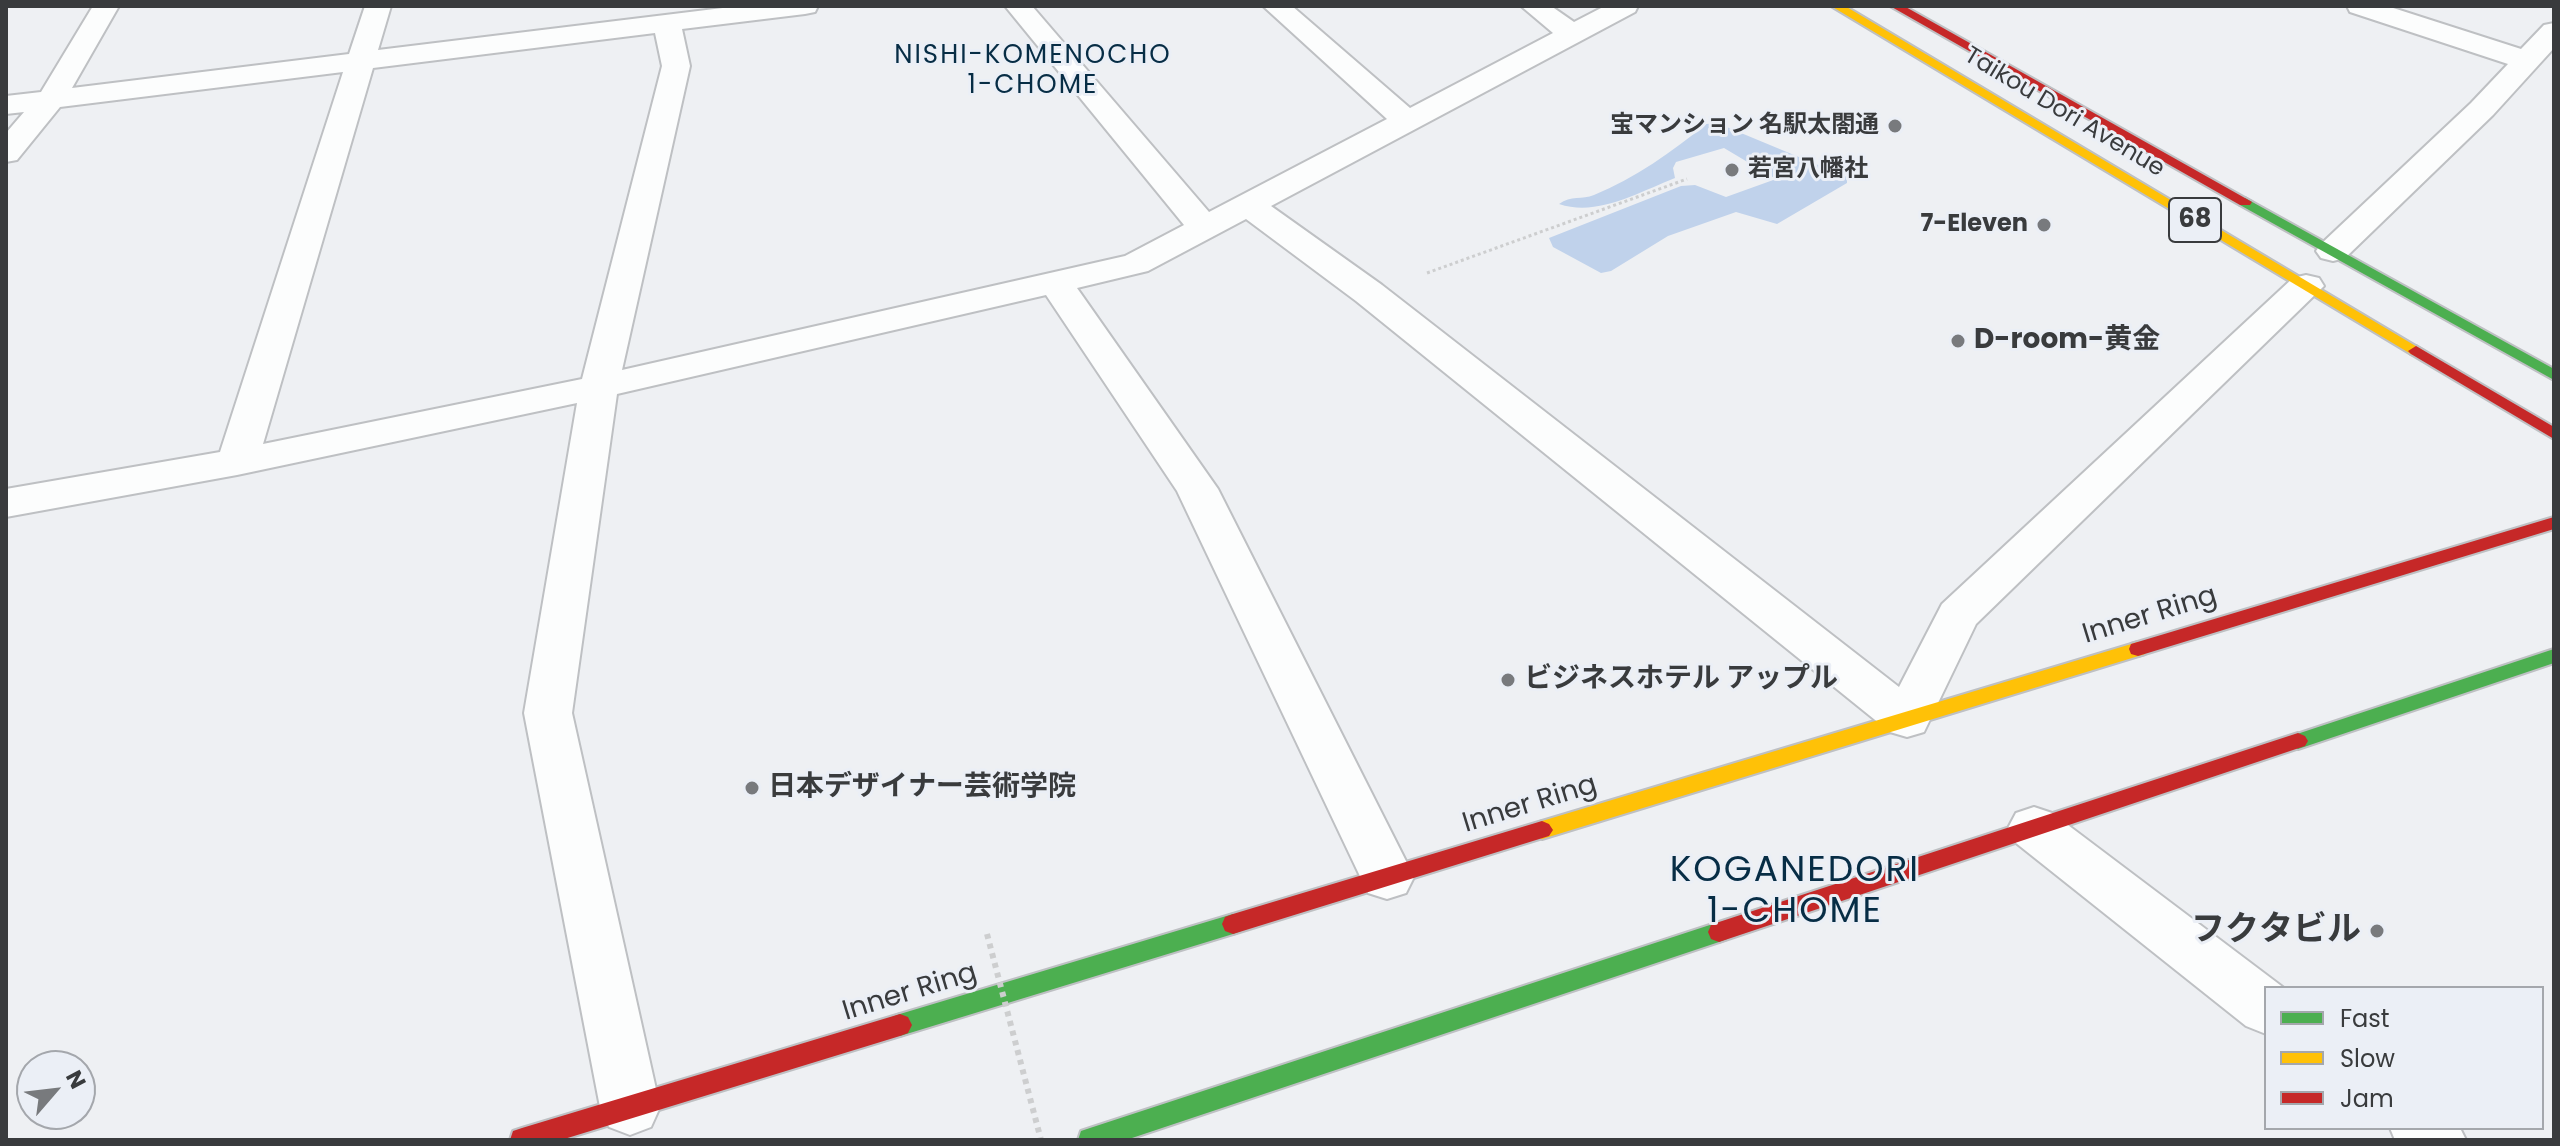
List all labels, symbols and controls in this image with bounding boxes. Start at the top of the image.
district label: NISHI-KOMENOCHO 1-CHOME [894,40,1172,102]
street label: Taikou Dori Avenue [1959,42,2169,184]
place label: 宝マンション 名駅太閤通 [1610,112,1879,140]
marker: 宝マンション 名駅太閤通 [1886,117,1904,135]
place label: 若宮八幡社 [1748,156,1868,184]
marker: 若宮八幡社 [1723,161,1741,179]
road number: 68 [2169,198,2221,242]
place label: 7-Eleven [1920,211,2028,239]
marker: 7-Eleven [2035,216,2053,234]
place label: D-room-黄金 [1974,324,2160,358]
marker: D-room-黄金 [1949,332,1967,350]
street label: Inner Ring [2079,580,2221,652]
place label: ビジネスホテル アップル [1524,663,1838,697]
marker: ビジネスホテル アップル [1499,671,1517,689]
street label: Inner Ring [1459,769,1601,841]
place label: 日本デザイナー芸術学院 [768,771,1076,805]
marker: 日本デザイナー芸術学院 [743,779,761,797]
district label: KOGANEDORI 1-CHOME [1670,850,1920,935]
place label: フクタビル [2191,911,2361,951]
marker: フクタビル [2368,922,2386,940]
street label: Inner Ring [839,957,981,1029]
legend [2264,986,2544,1130]
text: Fast [2340,1002,2390,1035]
text: Slow [2340,1042,2395,1075]
north arrow [16,1050,96,1130]
text: N [58,1065,93,1094]
text: Jam [2340,1082,2394,1115]

